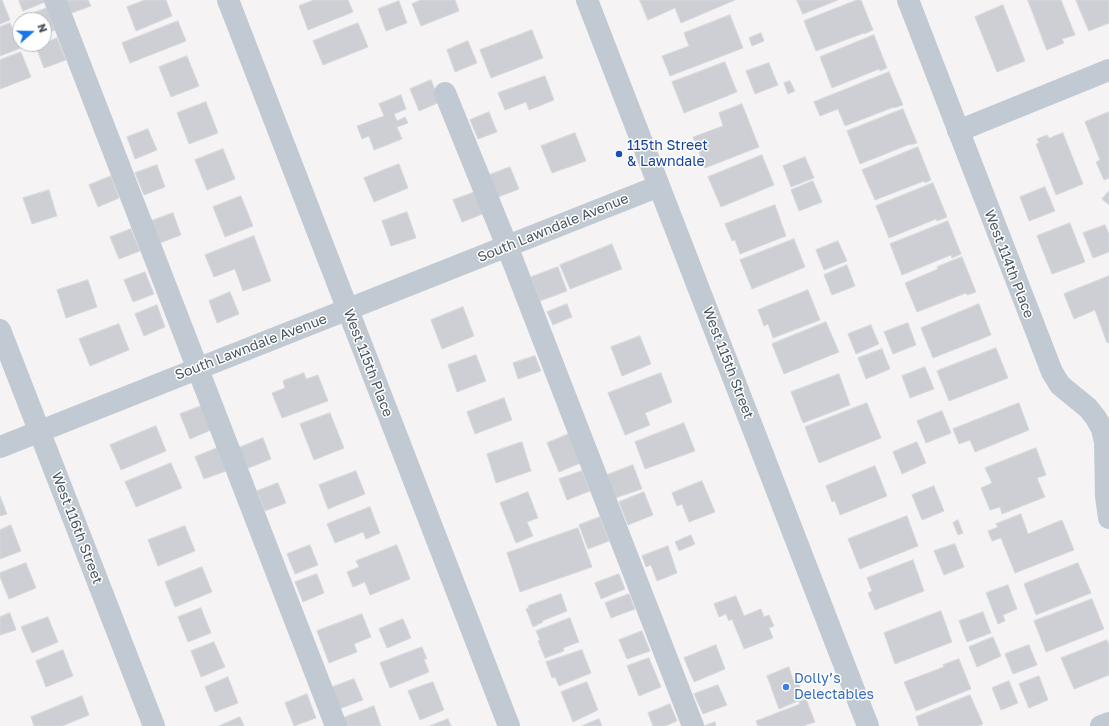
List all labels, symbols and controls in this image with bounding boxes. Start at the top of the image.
north arrow [12,12,52,52]
text: N [35,22,50,34]
place label: 115th Street & Lawndale [627,138,708,170]
marker: 115th Street & Lawndale [614,149,624,159]
street label: South Lawndale Avenue [475,190,631,266]
street label: West 114th Place [981,207,1037,321]
street label: West 115th Street [699,305,757,421]
street label: West 115th Place [340,307,396,419]
street label: South Lawndale Avenue [173,310,329,384]
street label: West 116th Street [48,470,106,586]
place label: Dolly’s Delectables [794,671,874,704]
marker: Dolly’s Delectables [781,682,791,692]

